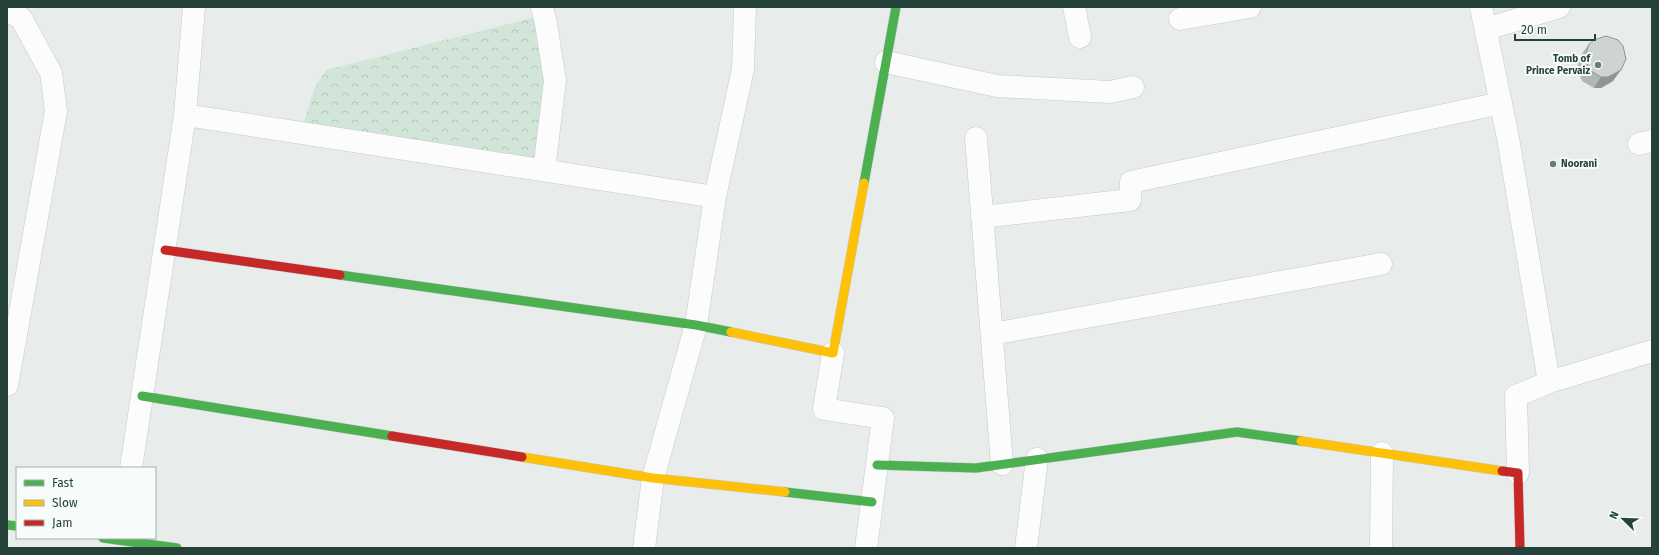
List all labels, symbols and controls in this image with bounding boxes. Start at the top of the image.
scale bar [1515,16,1595,42]
text: 20 m [1521,23,1547,37]
place label: Tomb of Prince Pervaiz [1526,53,1591,77]
marker: Tomb of Prince Pervaiz [1593,60,1603,70]
place label: Noorani [1561,158,1597,170]
marker: Noorani [1548,159,1558,169]
legend [16,467,156,539]
text: Fast [52,476,74,490]
text: Slow [52,496,78,510]
north arrow [1603,499,1643,539]
text: N [1607,509,1622,521]
text: Jam [52,516,72,530]

